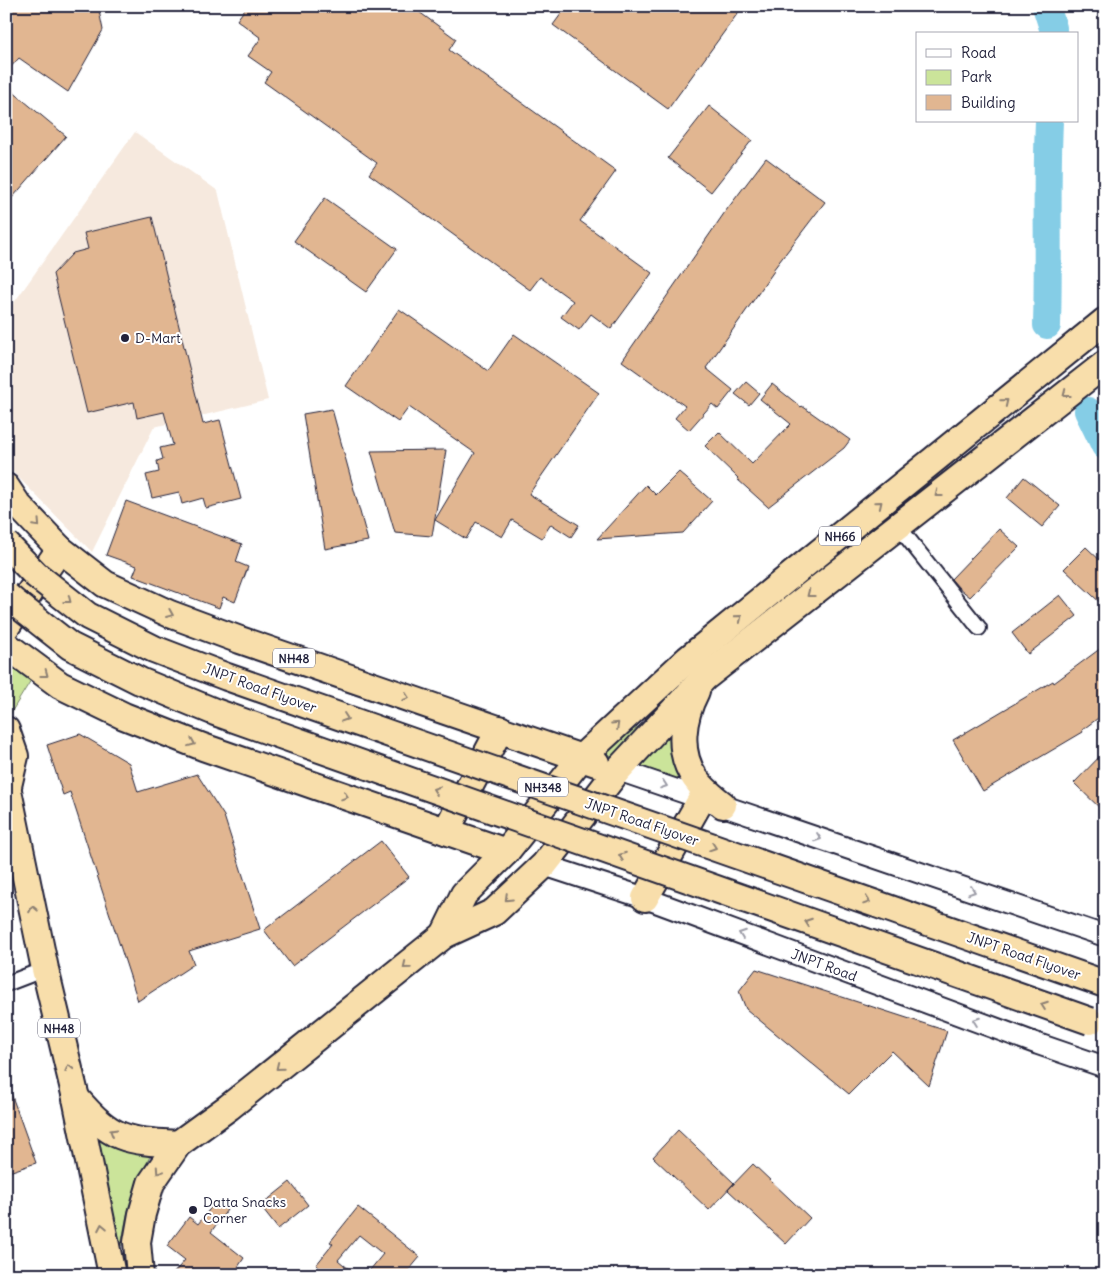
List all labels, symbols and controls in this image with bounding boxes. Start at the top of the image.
legend [916,32,1078,122]
text: Road [961,43,996,62]
text: Park [961,67,992,86]
text: Building [961,93,1016,112]
place label: D-Mart [135,329,181,347]
marker: D-Mart [119,332,131,344]
one-way arrow [1063,389,1072,397]
one-way arrow [999,400,1008,408]
one-way arrow [935,489,944,498]
one-way arrow [873,501,882,510]
one-way arrow [31,519,40,528]
road number: NH66 [819,526,861,546]
one-way arrow [807,589,816,598]
one-way arrow [62,594,72,603]
one-way arrow [165,608,174,619]
one-way arrow [733,615,742,623]
road number: NH48 [273,648,315,668]
street label: JNPT Road Flyover [201,659,319,717]
one-way arrow [39,668,49,677]
one-way arrow [401,691,410,701]
one-way arrow [340,712,349,722]
one-way arrow [611,721,620,730]
one-way arrow [187,737,196,747]
road number: NH348 [518,778,568,796]
one-way arrow [660,779,668,789]
one-way arrow [432,786,440,796]
one-way arrow [341,790,349,800]
street label: JNPT Road Flyover [583,794,702,850]
one-way arrow [813,832,822,842]
one-way arrow [709,841,717,851]
one-way arrow [618,852,627,862]
one-way arrow [967,885,976,895]
one-way arrow [505,893,514,902]
one-way arrow [862,895,870,905]
one-way arrow [28,905,39,914]
one-way arrow [804,918,813,928]
street label: JNPT Road Flyover [965,928,1084,984]
one-way arrow [738,930,747,940]
street label: JNPT Road [789,945,859,985]
one-way arrow [402,960,412,969]
one-way arrow [1040,1001,1048,1011]
one-way arrow [973,1017,981,1027]
road number: NH48 [38,1018,80,1038]
one-way arrow [276,1062,285,1070]
one-way arrow [64,1063,75,1072]
one-way arrow [110,1129,119,1139]
one-way arrow [156,1165,165,1174]
place label: Datta Snacks Corner [203,1193,286,1227]
marker: Datta Snacks Corner [187,1204,199,1216]
one-way arrow [97,1223,108,1231]

